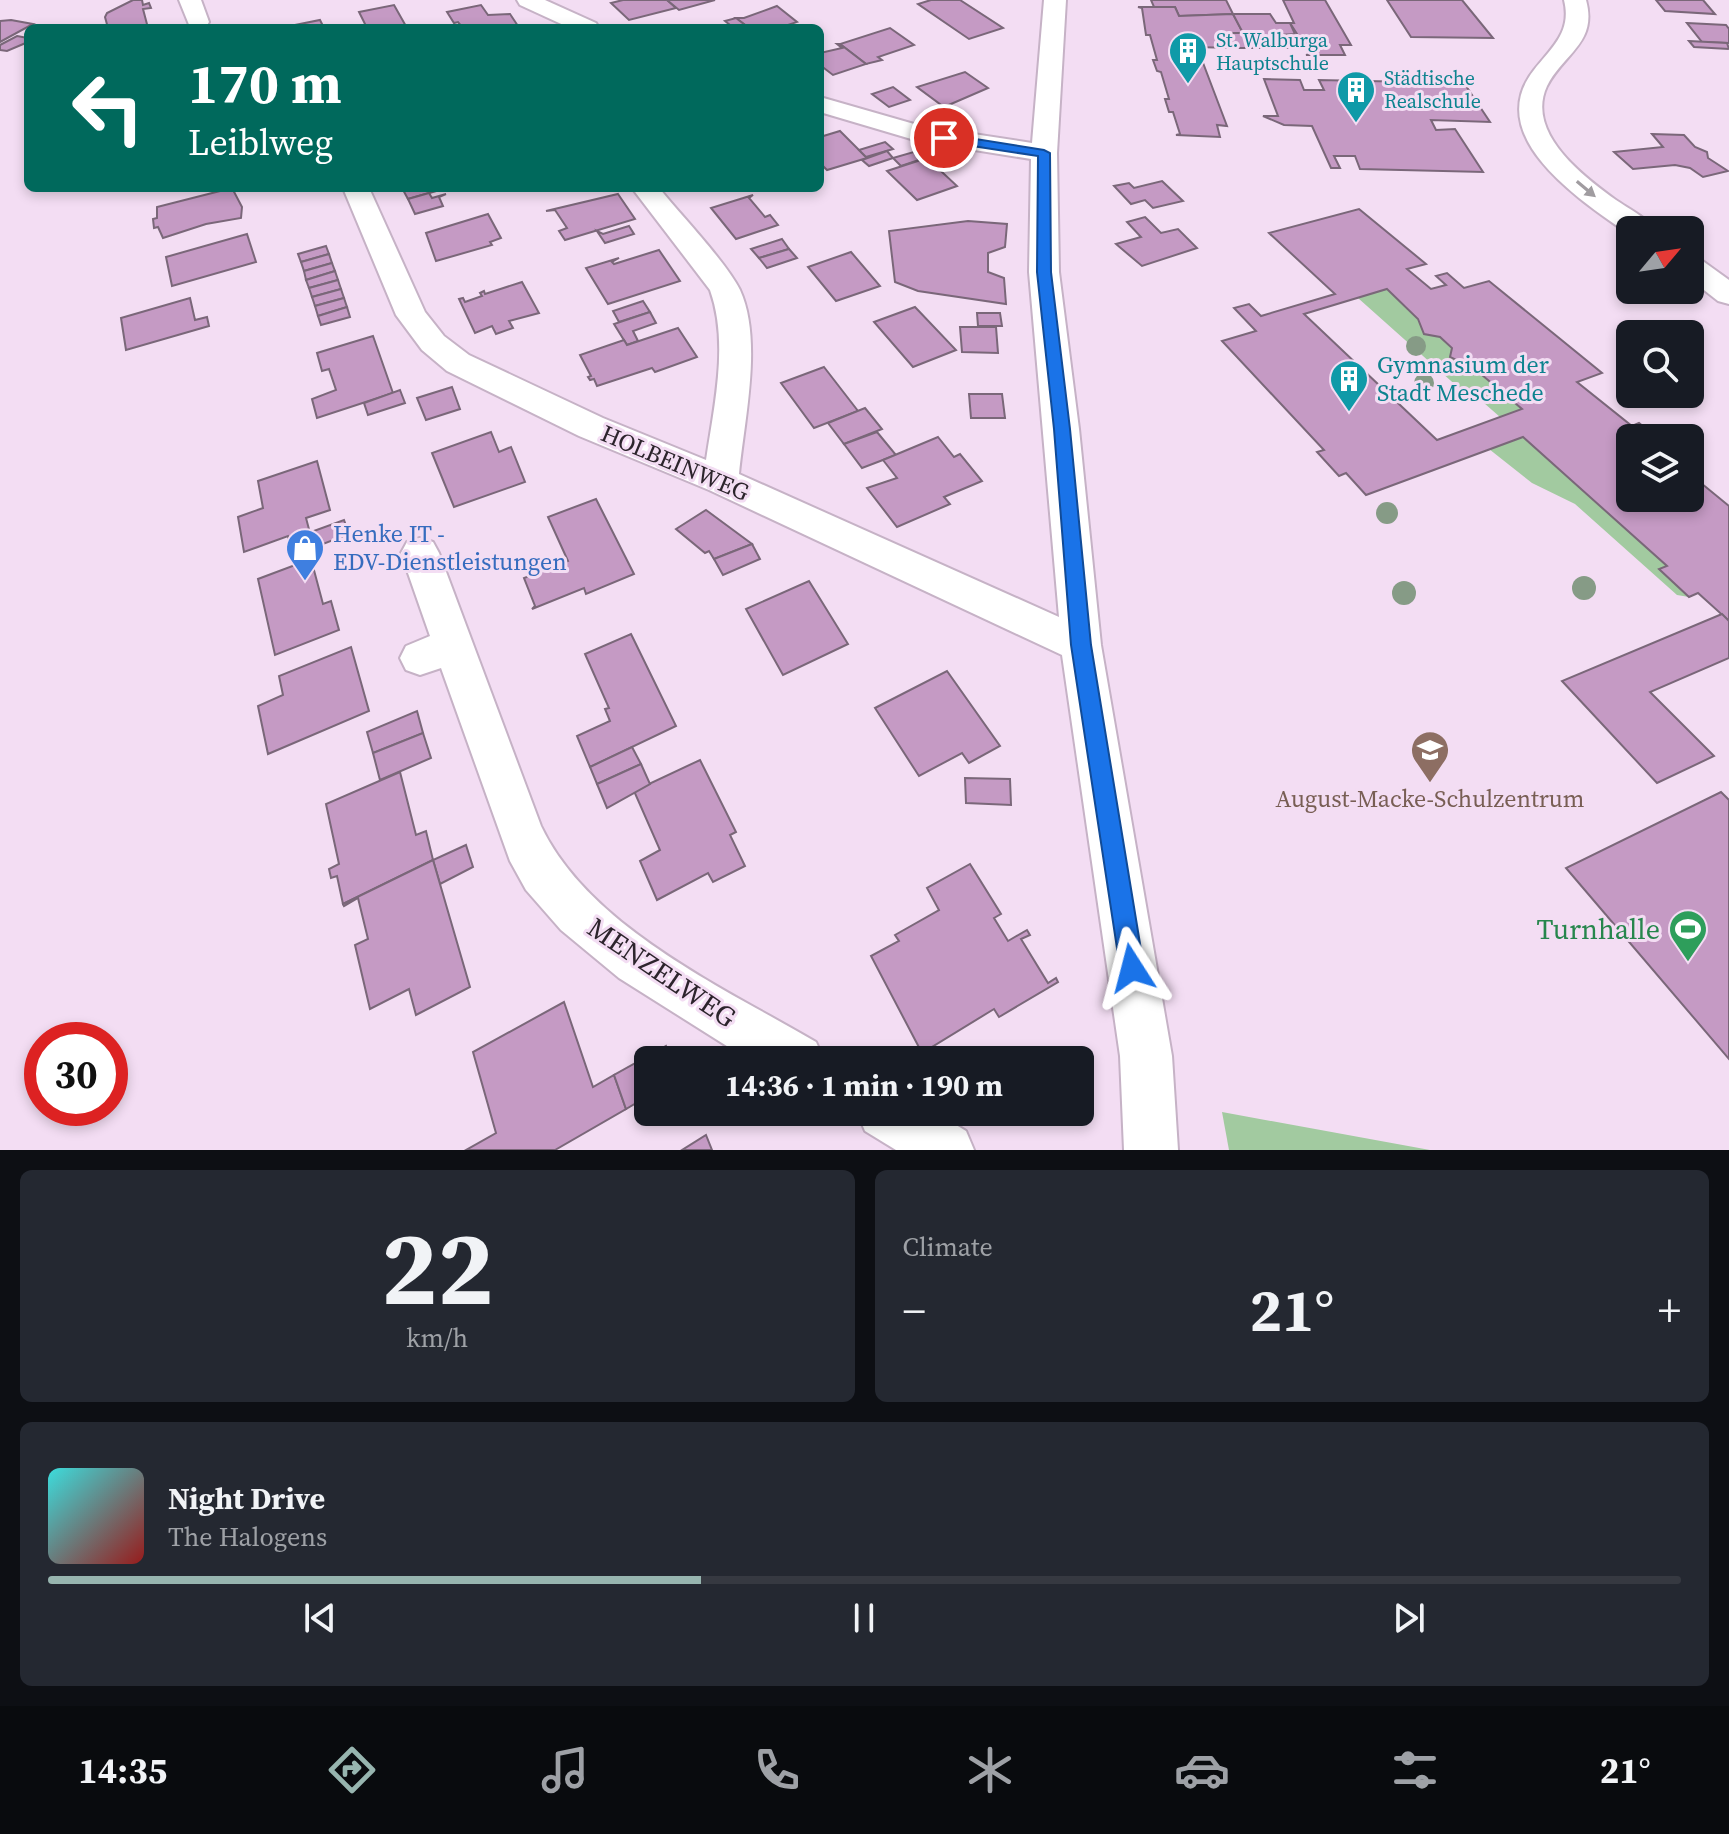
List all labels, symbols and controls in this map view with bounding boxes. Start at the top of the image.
place label: St. Walburga Hauptschule [1216,26,1329,77]
building icon: St. Walburga Hauptschule [1167,30,1209,85]
text: 170 m [188,45,342,122]
icon: left [56,56,160,160]
place label: Städtische Realschule [1384,64,1481,115]
building icon: Städtische Realschule [1335,69,1377,124]
pin [910,104,978,172]
icon: arrive [922,116,966,160]
text: Leiblweg [188,118,333,167]
one-way arrow [1575,180,1595,197]
north arrow [1616,216,1704,304]
map controls [1616,216,1704,512]
button: search [1616,320,1704,408]
place label: Gymnasium der Stadt Meschede [1377,348,1549,409]
building icon: Gymnasium der Stadt Meschede [1328,358,1370,413]
street label: HOLBEINWEG [596,416,755,509]
button: layers [1616,424,1704,512]
place label: Henke IT - EDV-Dienstleistungen [333,517,567,578]
shop icon: Henke IT - EDV-Dienstleistungen [284,527,326,582]
school or university icon: August-Macke-Schulzentrum [1409,729,1451,784]
place label: August-Macke-Schulzentrum [1276,782,1584,815]
street label: MENZELWEG [580,908,744,1036]
sports icon: Turnhalle [1667,908,1709,963]
place label: Turnhalle [1537,910,1660,948]
position arrow [1090,926,1174,1010]
speed limit sign: 30 [24,1022,128,1126]
text: 14:36 · 1 min · 190 m [725,1065,1003,1106]
text: 22 [381,1196,494,1339]
text: Climate [903,1229,993,1265]
text: 21° [1249,1269,1334,1351]
text: − [903,1280,926,1341]
text: + [1658,1280,1681,1341]
text: km/h [406,1320,468,1356]
text: Night Drive [168,1478,325,1519]
text: The Halogens [168,1519,327,1555]
icon: previous [298,1596,342,1640]
icon: pause [842,1596,886,1640]
icon: next [1387,1596,1431,1640]
icon: directions [324,1742,380,1798]
icon: music [537,1742,593,1798]
icon: phone [749,1742,805,1798]
icon: climate [962,1742,1018,1798]
icon: car [1174,1742,1230,1798]
icon: filters [1387,1742,1443,1798]
text: 14:35 [78,1746,167,1795]
text: 21° [1600,1746,1651,1795]

